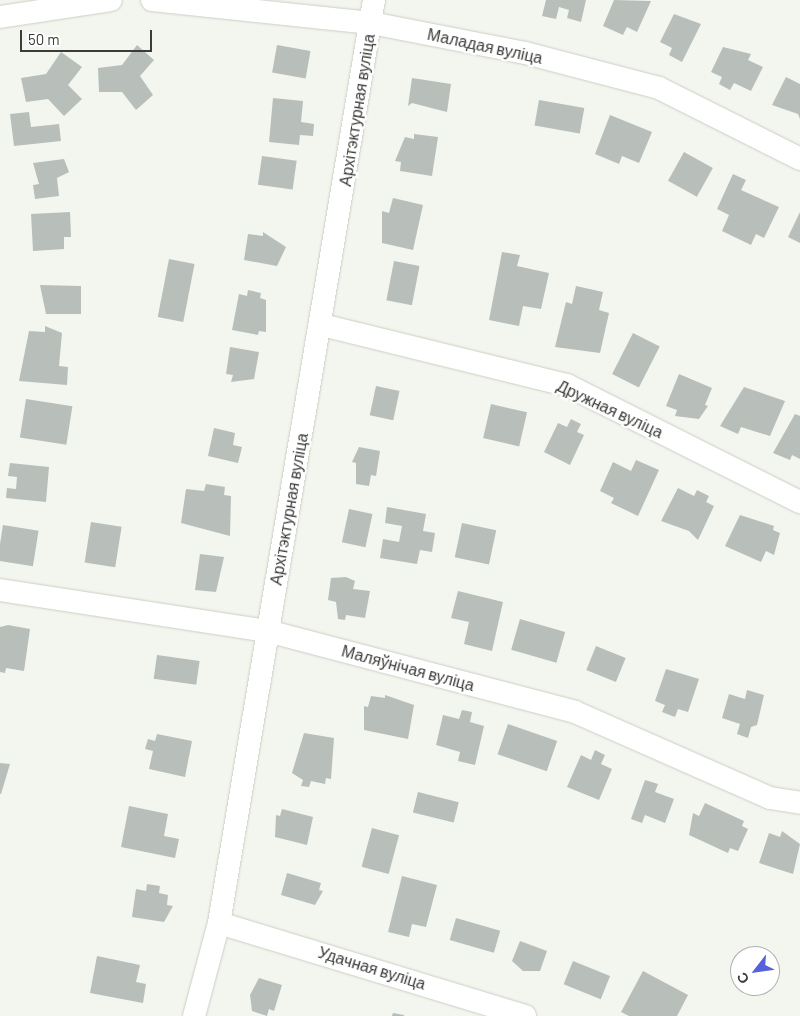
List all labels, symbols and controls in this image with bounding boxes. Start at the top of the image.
scale bar [22,20,155,52]
street label: Маладая вуліца [426,24,544,68]
text: 50 m [28,30,60,48]
street label: Архітэктурная вуліца [335,32,379,188]
street label: Дружная вуліца [554,376,666,442]
street label: Архітэктурная вуліца [266,431,312,587]
street label: Маляўнічая вуліца [340,641,476,695]
street label: Удачная вуліца [316,943,428,993]
north arrow [730,946,780,996]
text: С [733,970,752,987]

